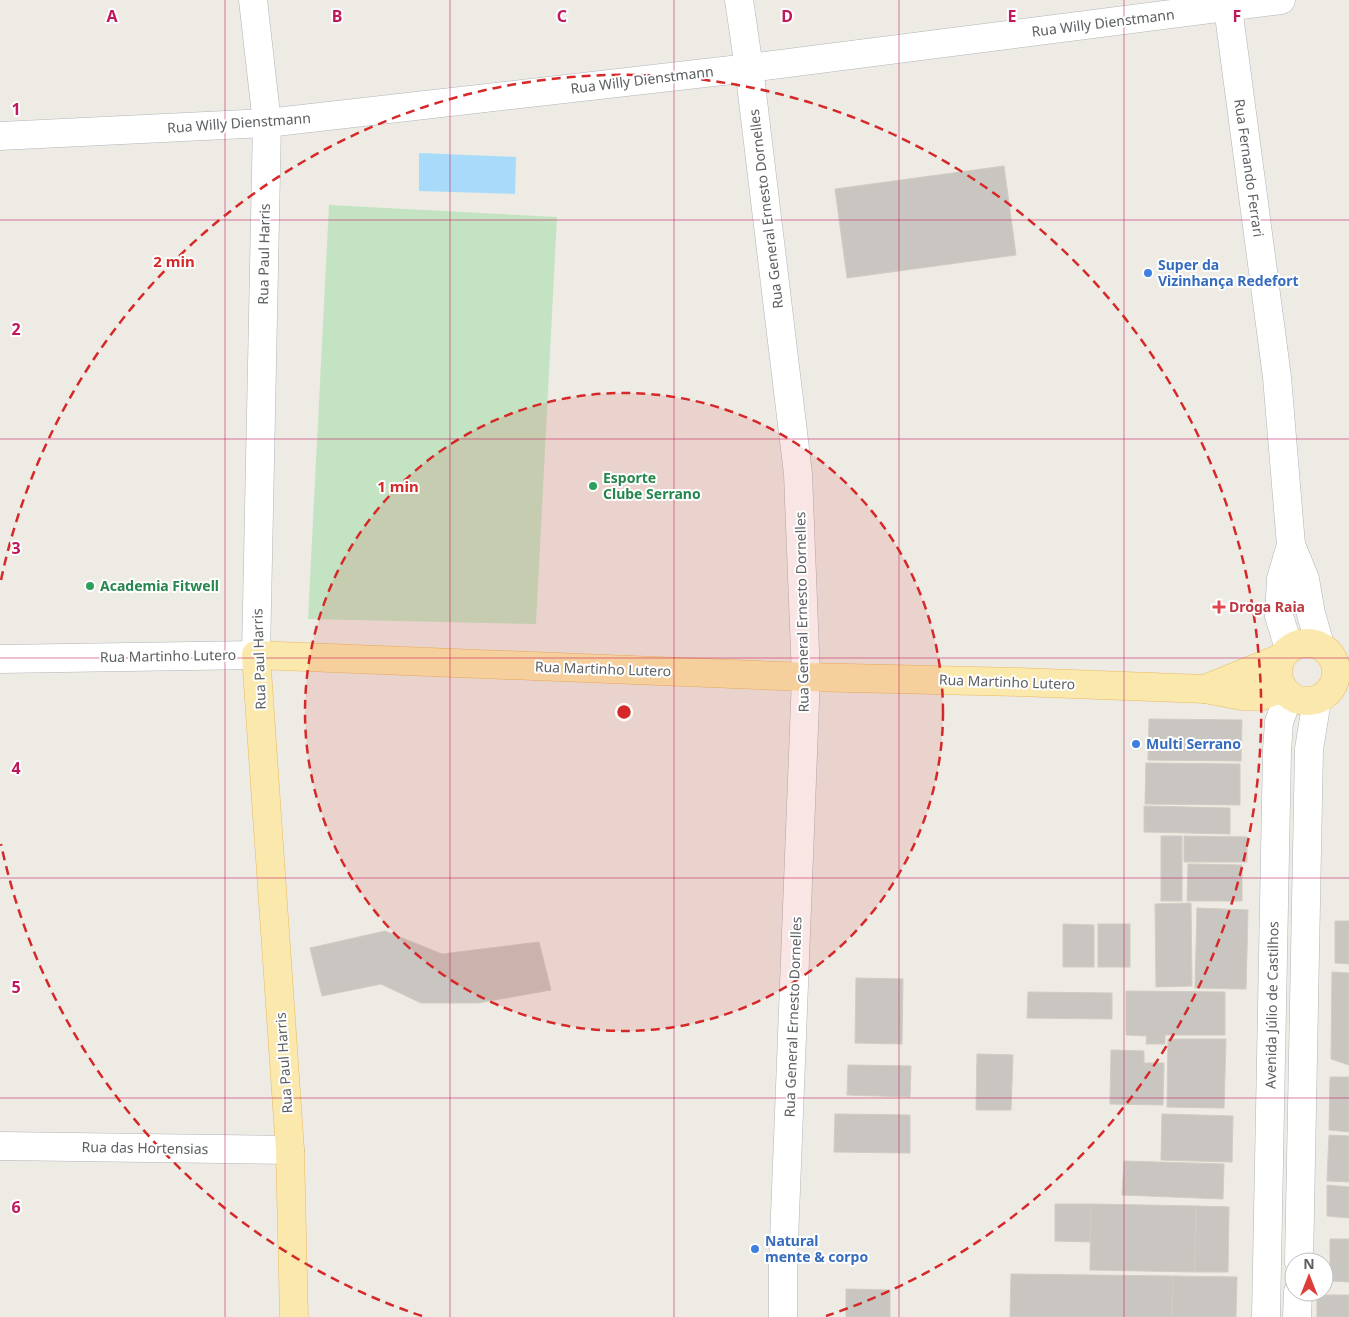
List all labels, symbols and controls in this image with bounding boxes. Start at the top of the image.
street label: Rua Willy Dienstmann [1030,4,1176,41]
text: A [106,5,118,27]
text: B [332,5,342,27]
text: C [557,5,567,27]
text: D [781,5,793,27]
text: E [1008,5,1017,27]
text: F [1233,5,1241,27]
street label: Rua Willy Dienstmann [569,61,715,98]
text: 1 [11,98,21,120]
street label: Rua Fernando Ferrari [1230,98,1269,238]
street label: Rua Willy Dienstmann [167,108,311,137]
street label: Rua General Ernesto Dornelles [744,108,787,310]
street label: Rua Paul Harris [253,203,274,305]
text: 2 min [153,251,195,271]
place label: Super da Vizinhança Redefort [1158,255,1299,290]
marker: Super da Vizinhança Redefort [1142,267,1154,279]
text: 2 [11,318,21,340]
place label: Esporte Clube Serrano [603,468,701,503]
text: 1 min [377,476,419,496]
marker: Esporte Clube Serrano [587,480,599,492]
street label: Rua General Ernesto Dornelles [790,511,813,713]
text: 3 [11,537,21,559]
place label: Academia Fitwell [100,576,219,595]
marker: Academia Fitwell [84,580,96,592]
place label: Droga Raia [1229,597,1305,616]
marker: Droga Raia [1213,601,1225,613]
street label: Rua Paul Harris [247,608,270,710]
street label: Rua Martinho Lutero [100,645,236,666]
street label: Rua Martinho Lutero [535,657,671,680]
street label: Rua Martinho Lutero [939,670,1075,693]
centre of rings [615,703,633,721]
place label: Multi Serrano [1146,734,1241,753]
marker: Multi Serrano [1130,738,1142,750]
text: 4 [11,757,21,779]
street label: Rua General Ernesto Dornelles [779,916,806,1118]
street label: Avenida Júlio de Castilhos [1261,921,1282,1089]
text: 5 [11,976,21,998]
street label: Rua Paul Harris [270,1012,297,1114]
street label: Rua das Hortensias [81,1137,209,1158]
text: 6 [11,1196,21,1218]
place label: Natural mente & corpo [765,1231,868,1266]
marker: Natural mente & corpo [749,1243,761,1255]
north arrow [1284,1252,1334,1302]
text: N [1303,1254,1315,1273]

